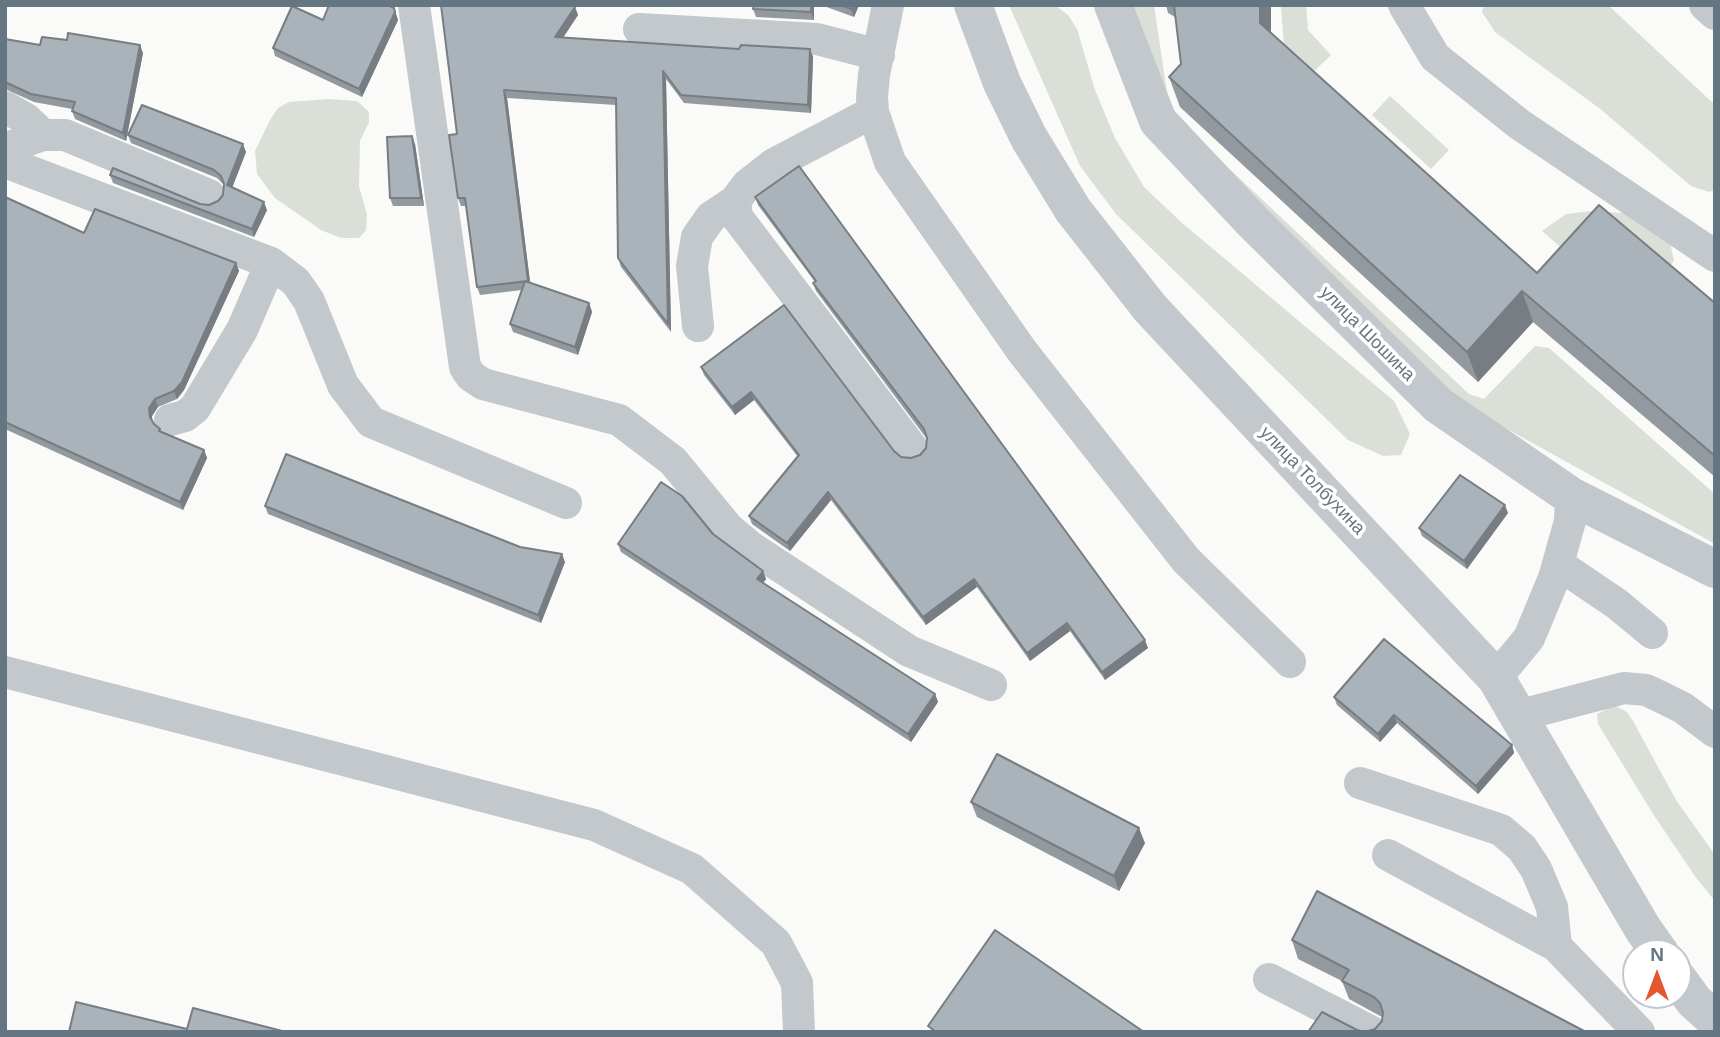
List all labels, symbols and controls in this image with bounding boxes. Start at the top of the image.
street label: улица Шошина [1315,282,1419,386]
street label: улица Толбухина [1255,422,1369,540]
north arrow [1622,939,1692,1009]
text: N [1650,944,1664,965]

